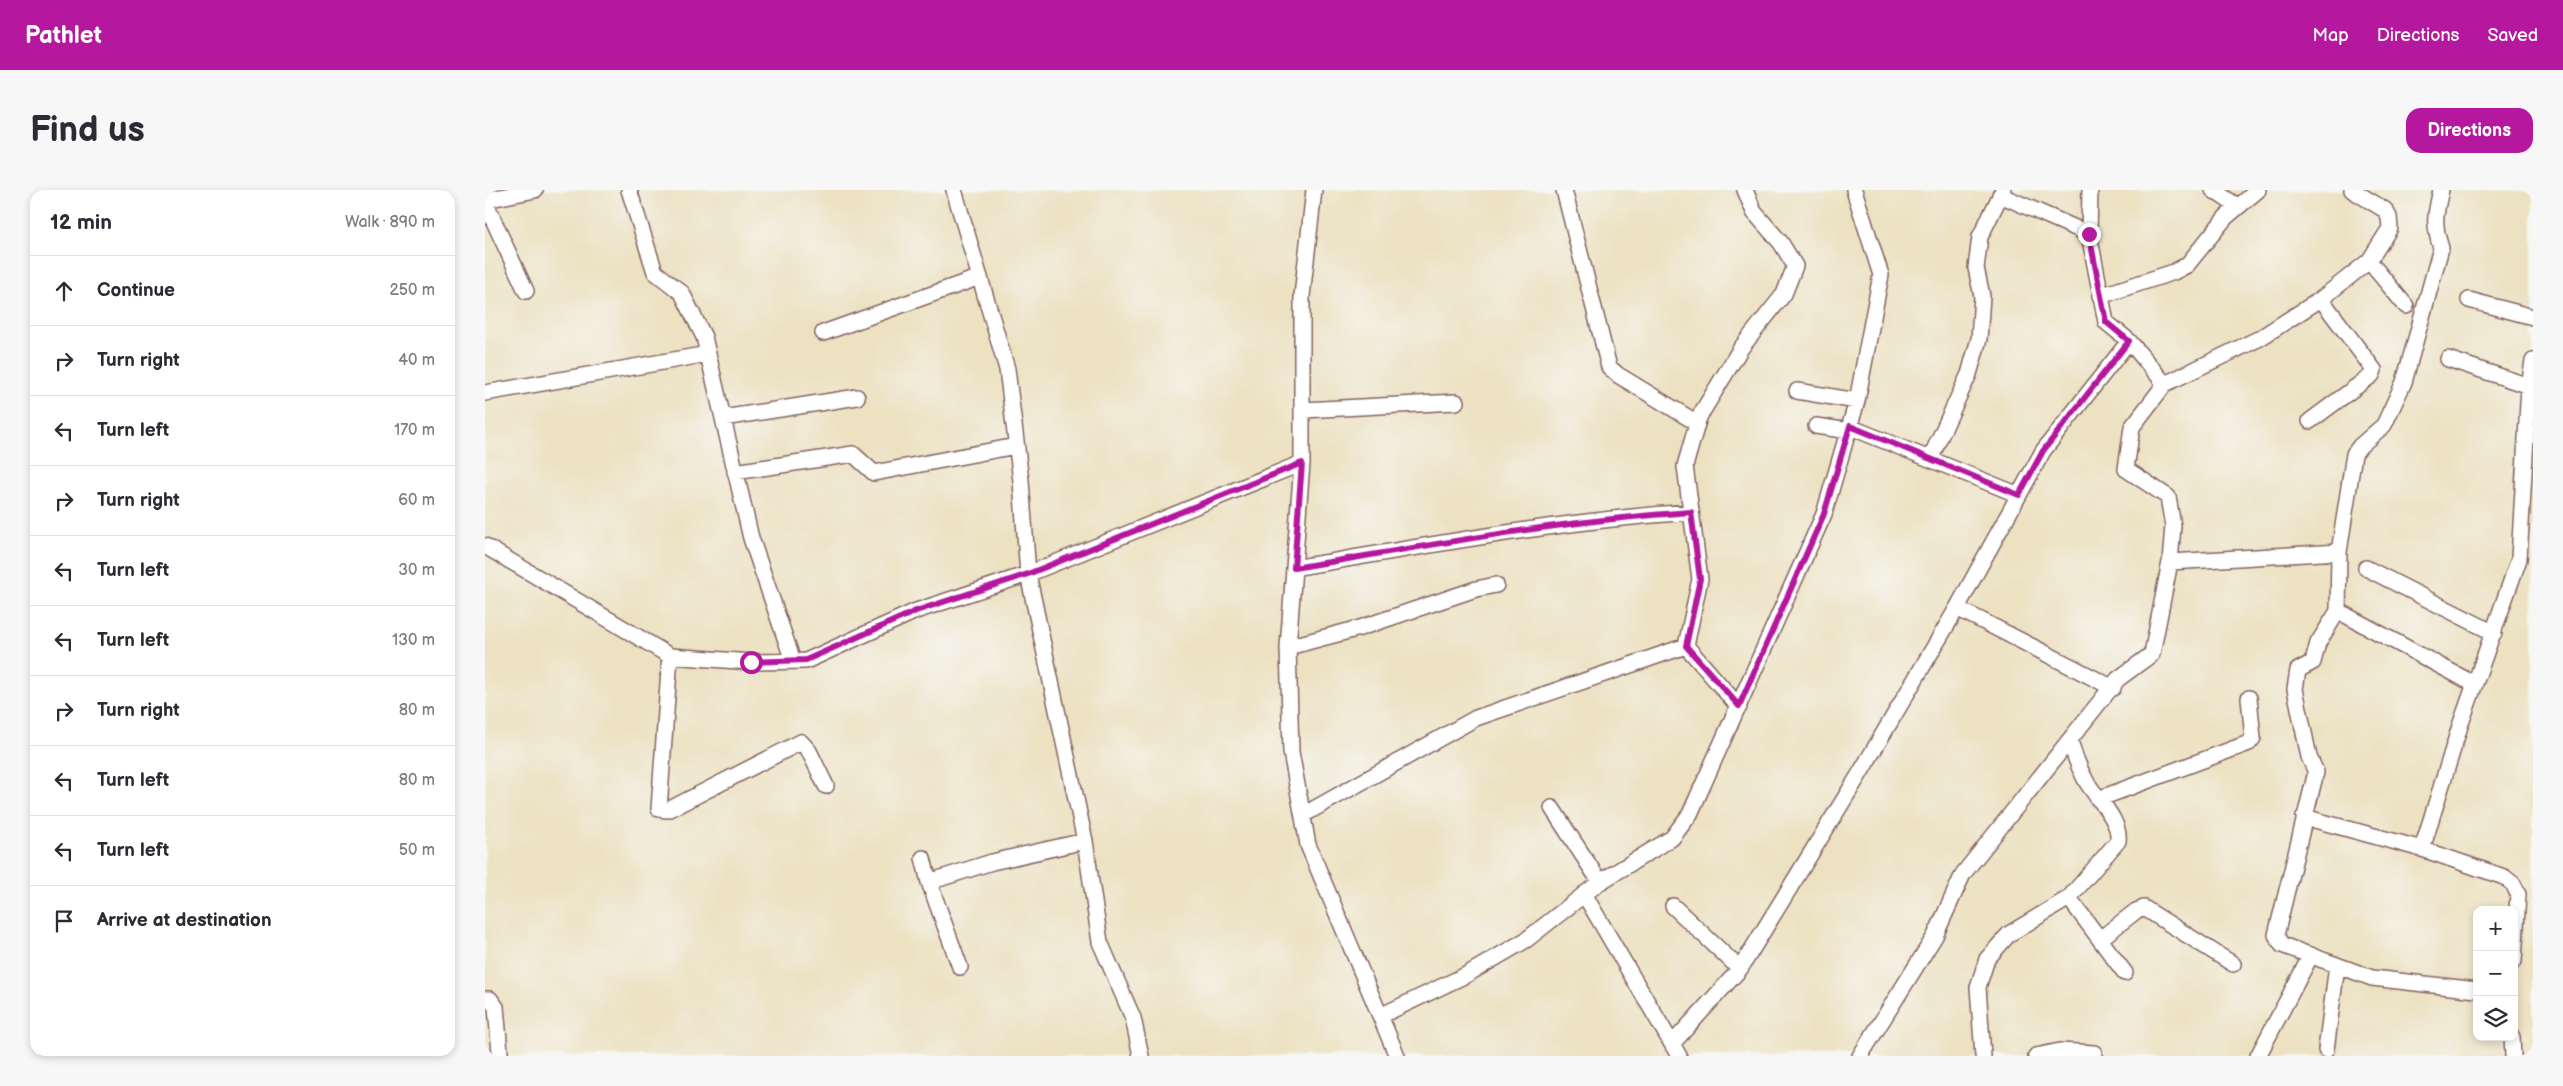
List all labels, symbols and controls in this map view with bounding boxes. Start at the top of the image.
text: Pathlet [25,21,102,50]
text: Map [2313,25,2349,46]
text: Directions [2377,25,2459,46]
text: Saved [2487,25,2538,46]
button: Directions [2406,108,2533,153]
text: Find us [30,109,145,152]
text: 12 min [50,210,112,235]
text: Walk · 890 m [345,213,435,232]
route end [2078,223,2101,246]
icon: ahead [50,277,78,305]
text: Continue [97,279,175,302]
text: 250 m [389,281,435,300]
icon: right [50,347,78,375]
text: Turn right [97,349,180,372]
text: 40 m [398,351,435,370]
icon: left [50,417,78,445]
text: Turn left [97,419,169,442]
text: 170 m [394,421,435,440]
icon: right [50,487,78,515]
text: Turn right [97,489,180,512]
text: 60 m [398,491,435,510]
icon: left [50,557,78,585]
text: Turn left [97,559,169,582]
text: 30 m [398,561,435,580]
icon: left [50,627,78,655]
text: Turn left [97,629,169,652]
text: 130 m [392,631,435,650]
route start [740,651,763,674]
icon: right [50,697,78,725]
text: Turn right [97,699,180,722]
text: 80 m [399,701,435,720]
icon: left [50,767,78,795]
text: Turn left [97,769,169,792]
text: 80 m [399,771,435,790]
icon: left [50,837,78,865]
text: Turn left [97,839,169,862]
text: 50 m [399,841,435,860]
map controls [2473,906,2518,1041]
button: + [2473,906,2518,951]
icon: arrive [50,907,78,935]
text: Arrive at destination [97,909,272,932]
button: − [2473,951,2518,996]
button: layers [2473,996,2518,1041]

